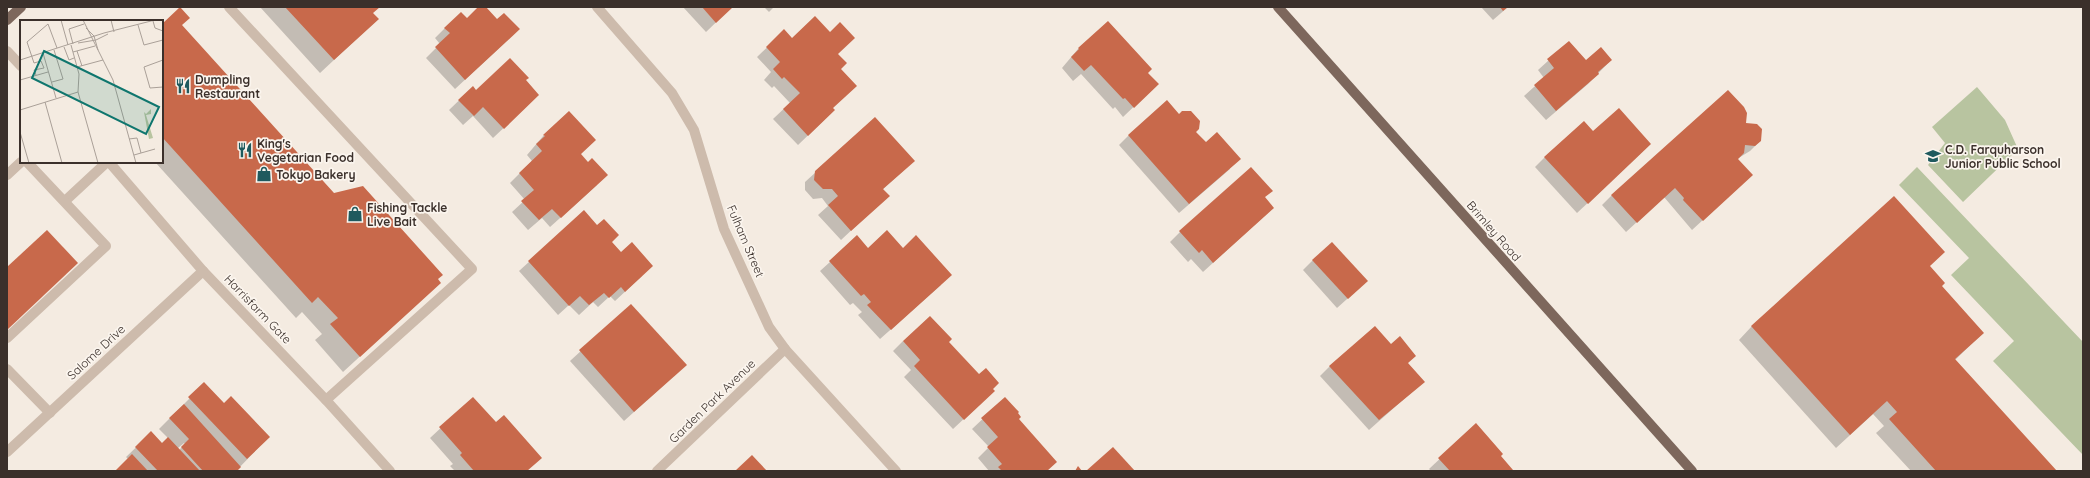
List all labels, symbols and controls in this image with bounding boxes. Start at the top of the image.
inset map [20,20,163,163]
place label: Dumpling Restaurant [195,72,260,101]
restaurant icon: Dumpling Restaurant [174,77,192,95]
place label: King's Vegetarian Food [257,136,354,165]
restaurant icon: King's Vegetarian Food [236,141,254,159]
place label: C.D. Farquharson Junior Public School [1945,142,2061,171]
school or university icon: C.D. Farquharson Junior Public School [1924,147,1942,165]
shop icon: Tokyo Bakery [255,165,273,183]
place label: Tokyo Bakery [276,167,356,182]
street label: Brimley Road [1464,198,1524,264]
place label: Fishing Tackle Live Bait [367,200,447,229]
street label: Fulham Street [724,202,768,280]
shop icon: Fishing Tackle Live Bait [346,205,364,223]
street label: Harrisfarm Gate [221,271,295,347]
street label: Salome Drive [64,321,128,383]
street label: Garden Park Avenue [666,356,758,446]

